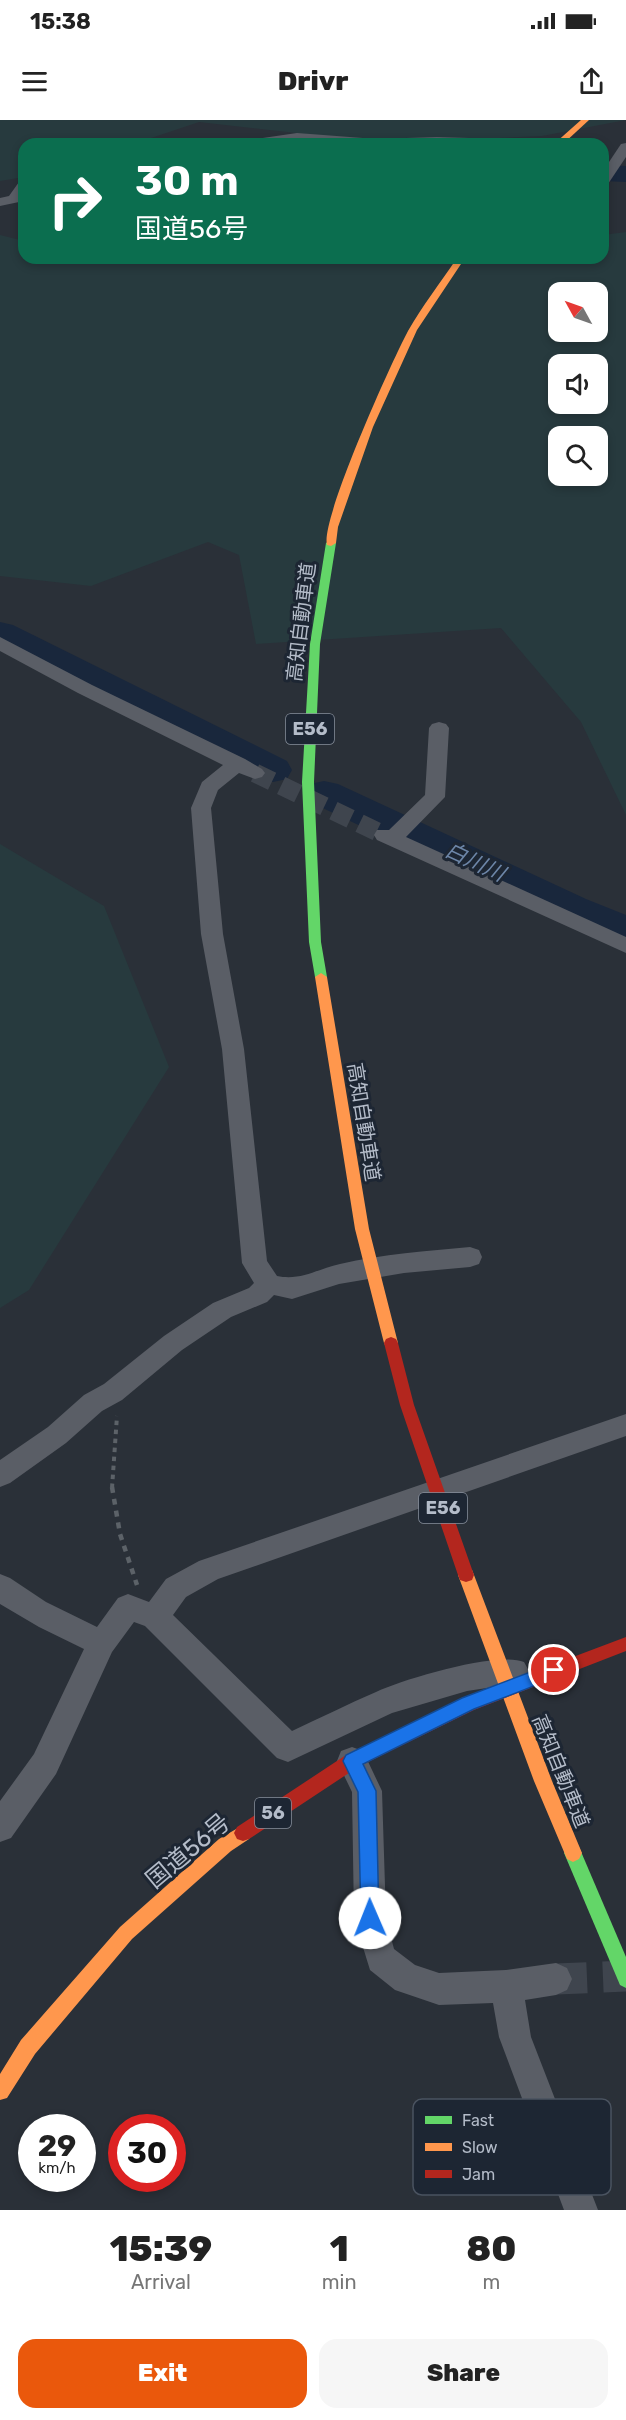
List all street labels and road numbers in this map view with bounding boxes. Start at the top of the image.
street label: 高知自動車道 [282,561,320,683]
road number: E56 [286,714,334,744]
street label: 高知自動車道 [343,1061,385,1183]
road number: E56 [419,1493,467,1523]
street label: 高知自動車道 [527,1711,595,1831]
road number: 56 [255,1798,291,1828]
street label: 国道56号 [140,1808,236,1894]

